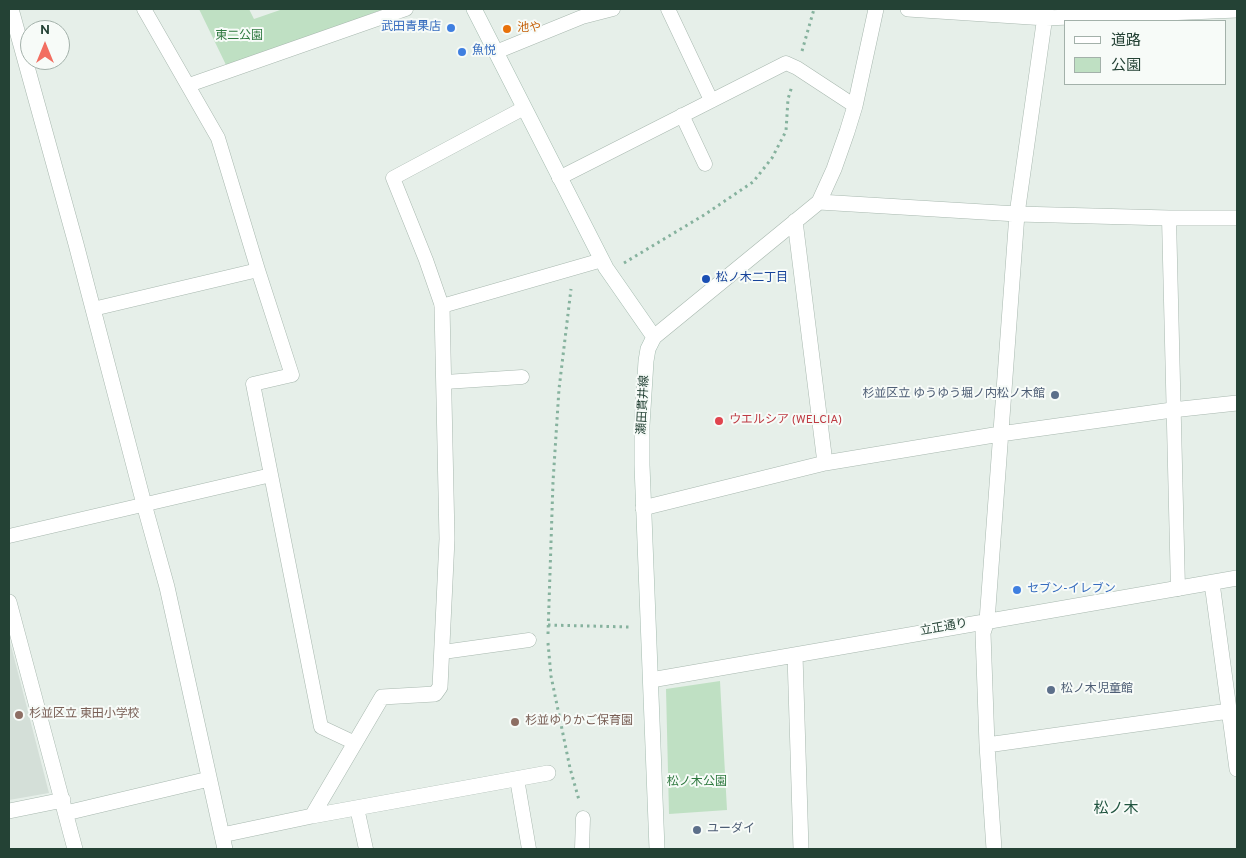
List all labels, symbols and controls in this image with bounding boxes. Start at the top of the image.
north arrow [20,20,70,70]
legend [1064,20,1226,85]
place label: 武田青果店 [381,21,441,35]
text: N [40,22,50,39]
marker: 武田青果店 [445,22,457,34]
place label: 池や [517,22,541,36]
marker: 池や [501,23,513,35]
park label: 東二公園 [215,30,263,44]
text: 道路 [1111,32,1141,51]
place label: 魚悦 [472,45,496,59]
marker: 魚悦 [456,46,468,58]
text: 公園 [1111,57,1141,76]
place label: 松ノ木二丁目 [716,272,788,286]
marker: 松ノ木二丁目 [700,273,712,285]
street label: 瀬田貫井線 [635,375,653,435]
place label: 杉並区立 ゆうゆう堀ノ内松ノ木館 [862,388,1045,402]
marker: 杉並区立 ゆうゆう堀ノ内松ノ木館 [1049,389,1061,401]
place label: ウエルシア (WELCIA) [729,414,842,428]
marker: ウエルシア (WELCIA) [713,415,725,427]
place label: セブン-イレブン [1027,583,1116,597]
marker: セブン-イレブン [1011,584,1023,596]
street label: 立正通り [919,617,969,639]
place label: 松ノ木児童館 [1061,683,1133,697]
marker: 松ノ木児童館 [1045,684,1057,696]
place label: 杉並区立 東田小学校 [29,708,140,722]
marker: 杉並区立 東田小学校 [13,709,25,721]
place label: 杉並ゆりかご保育園 [525,715,633,729]
marker: 杉並ゆりかご保育園 [509,716,521,728]
park label: 松ノ木公園 [667,776,727,790]
district label: 松ノ木 [1094,801,1138,819]
place label: ユーダイ [707,823,755,837]
marker: ユーダイ [691,824,703,836]

